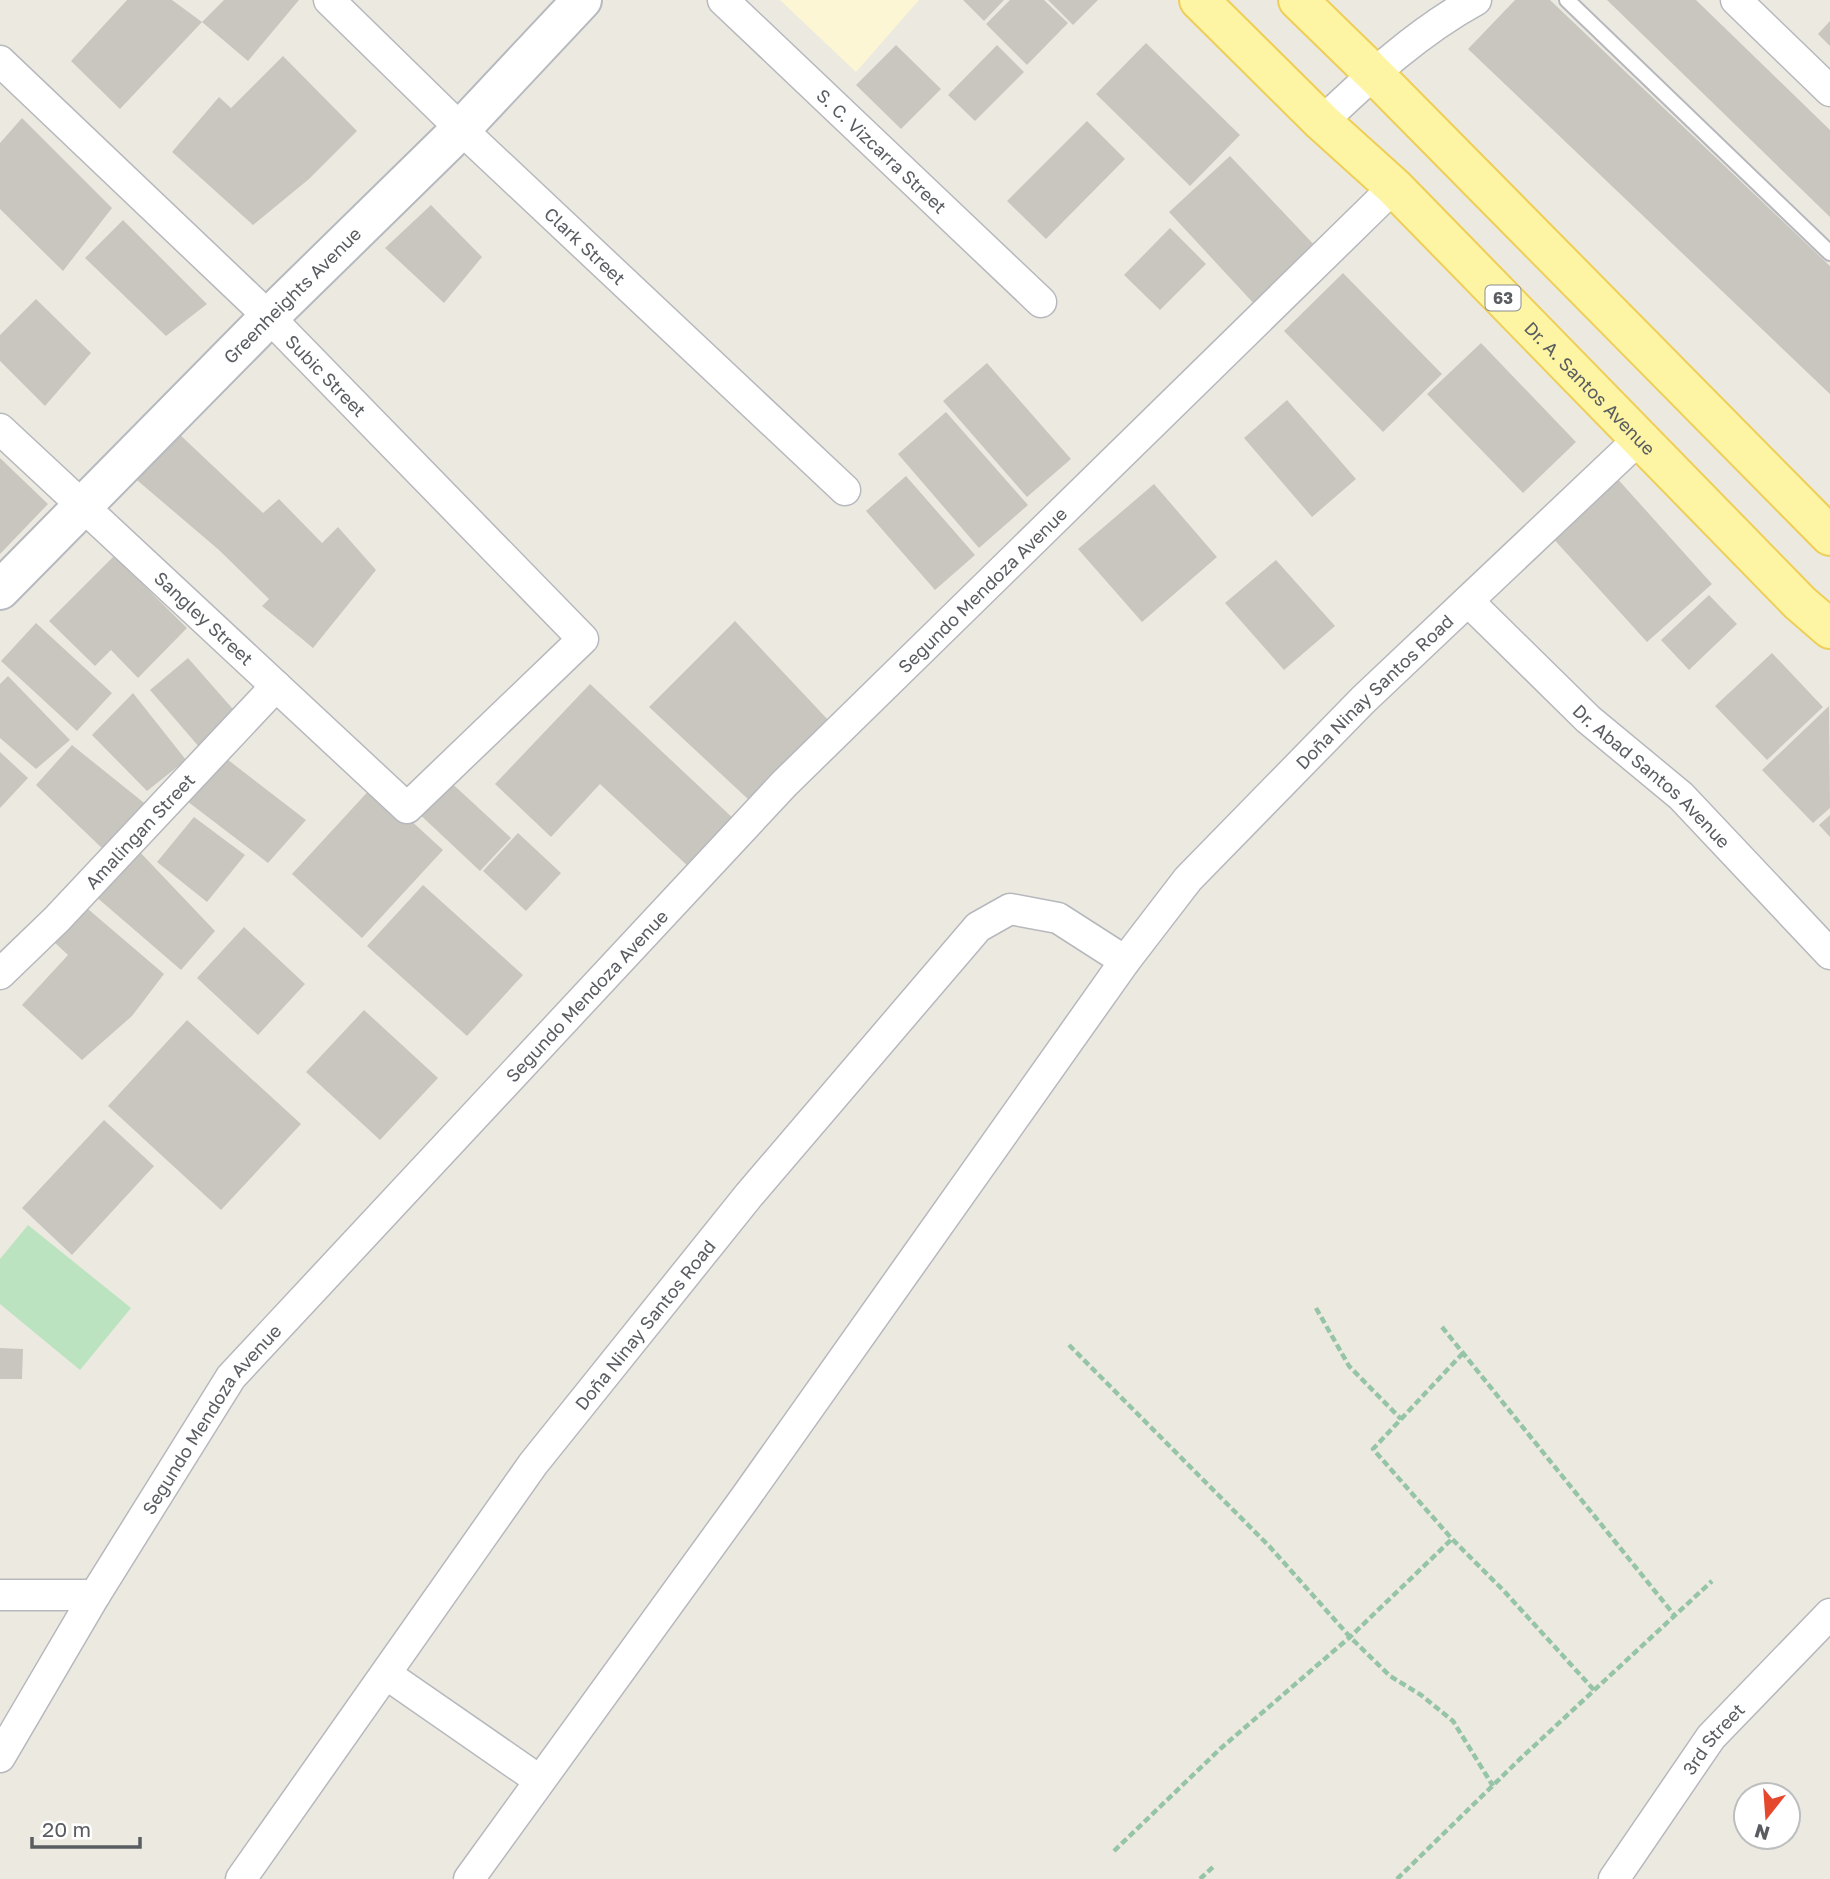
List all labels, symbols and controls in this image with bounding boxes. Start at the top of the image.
street label: S. C. Vizcarra Street [812,84,951,218]
street label: Clark Street [540,202,630,289]
street label: Greenheights Avenue [219,222,365,368]
road number: 63 [1486,286,1520,310]
street label: Dr. A. Santos Avenue [1520,317,1660,459]
street label: Subic Street [281,330,371,421]
street label: Segundo Mendoza Avenue [893,502,1071,677]
street label: Sangley Street [150,567,258,669]
street label: Doña Ninay Santos Road [1291,610,1458,773]
street label: Dr. Abad Santos Avenue [1568,700,1735,852]
street label: Amalingan Street [80,769,199,893]
street label: Segundo Mendoza Avenue [501,905,672,1087]
street label: Doña Ninay Santos Road [570,1235,720,1414]
street label: Segundo Mendoza Avenue [137,1320,286,1518]
street label: 3rd Street [1678,1698,1749,1779]
north arrow [1732,1781,1802,1851]
scale bar [32,1806,140,1850]
text: 20 m [42,1816,91,1842]
text: N [1752,1820,1772,1846]

